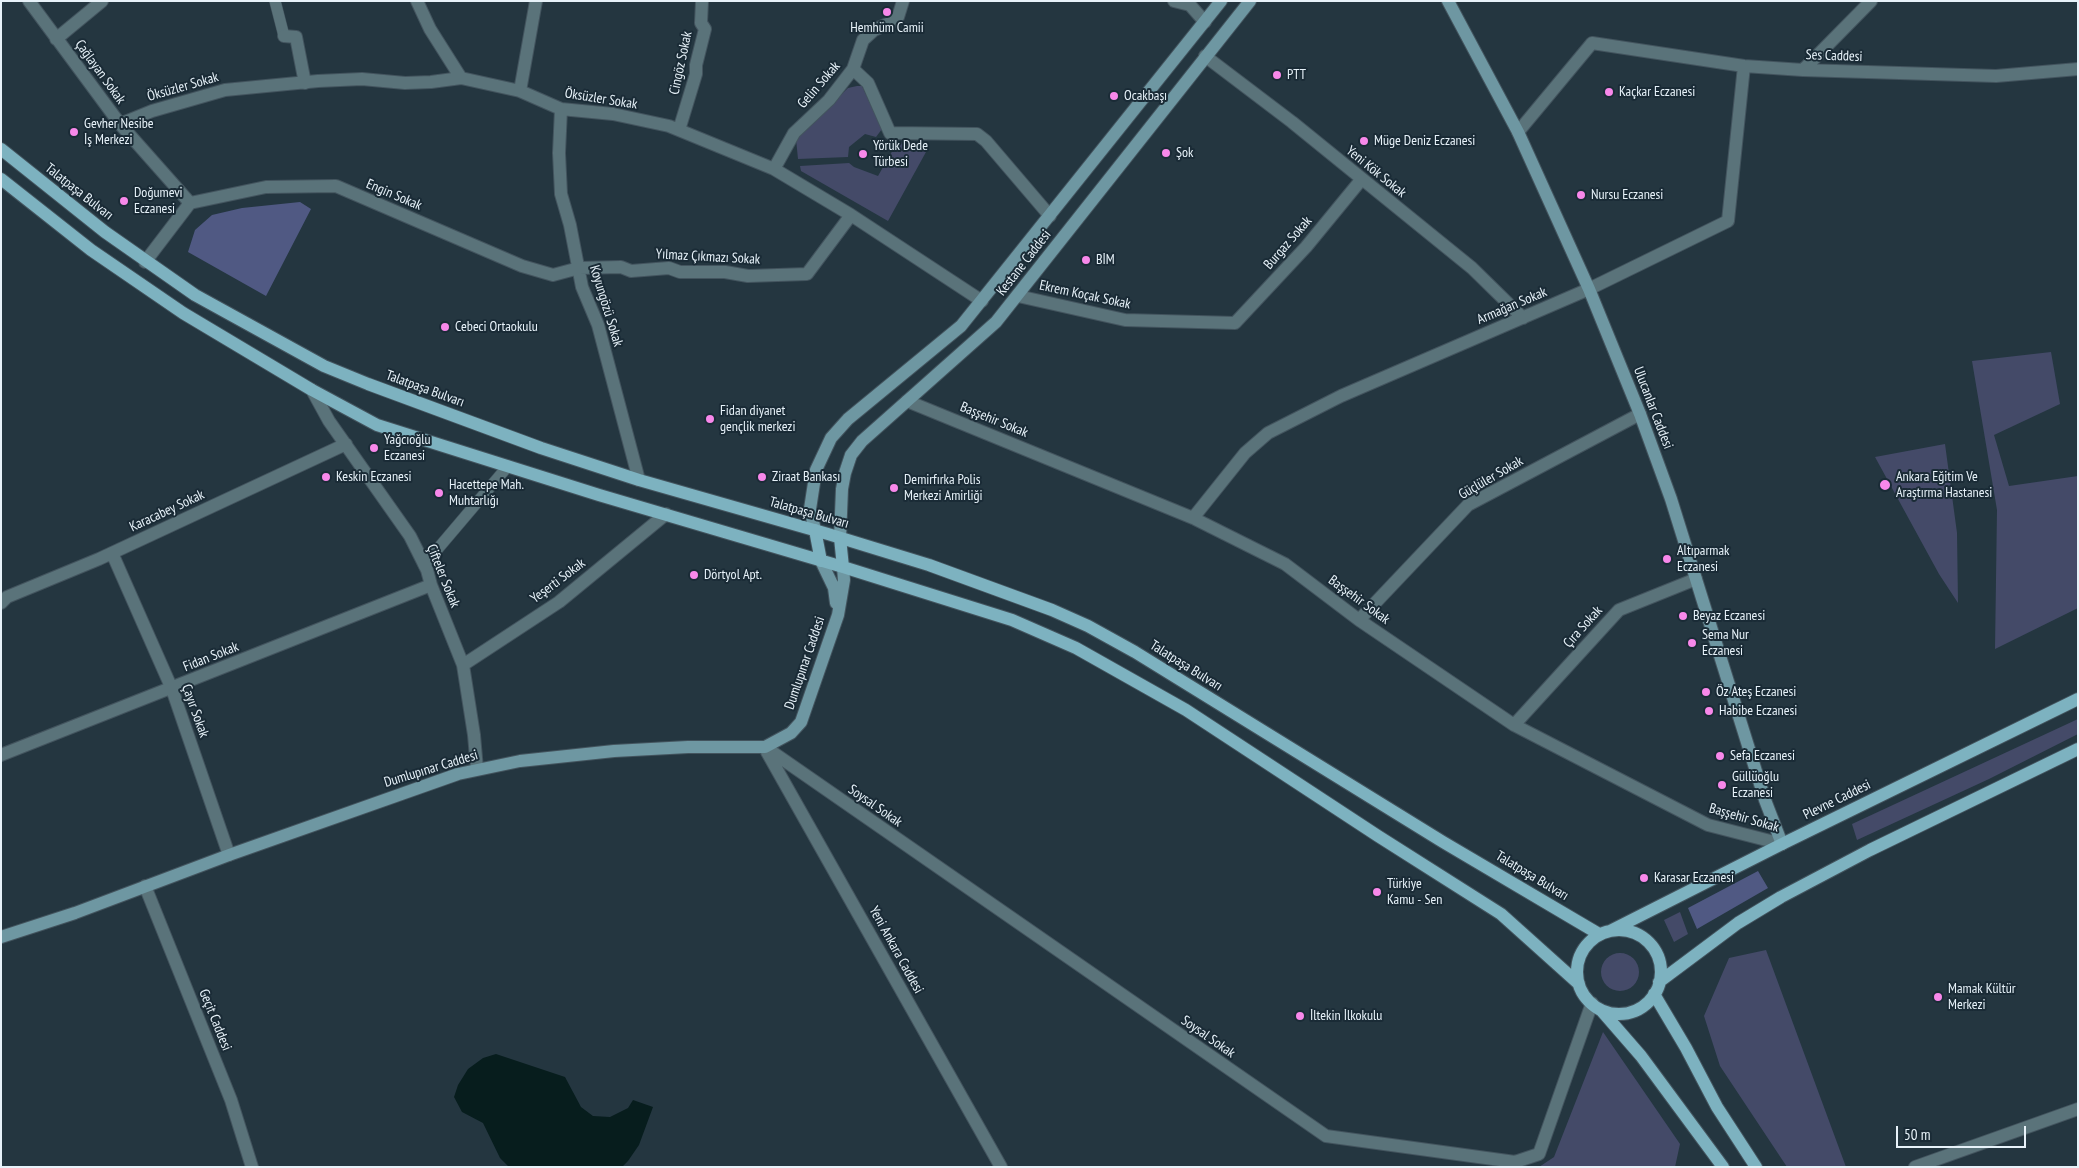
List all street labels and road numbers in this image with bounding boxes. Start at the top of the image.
street label: Cingöz Sokak [666,30,696,96]
street label: Çağlayan Sokak [71,37,129,107]
street label: Ses Caddesi [1805,47,1863,65]
street label: Gelin Sokak [794,58,844,112]
street label: Öksüzler Sokak [145,69,221,105]
street label: Öksüzler Sokak [563,85,639,113]
street label: Yeni Kök Sokak [1343,143,1409,201]
street label: Talatpaşa Bulvarı [41,160,117,224]
street label: Engin Sokak [364,176,424,214]
street label: Burgaz Sokak [1260,213,1316,273]
street label: Kestane Caddesi [993,227,1055,299]
street label: Yılmaz Çıkmazı Sokak [655,246,761,268]
street label: Koyungözü Sokak [586,263,626,349]
street label: Ekrem Koçak Sokak [1038,277,1132,313]
street label: Armağan Sokak [1474,284,1550,328]
street label: Ulucanlar Caddesi [1630,365,1676,451]
street label: Talatpaşa Bulvarı [384,367,466,411]
street label: Başşehir Sokak [957,399,1031,441]
street label: Güçlüler Sokak [1456,453,1526,503]
street label: Karacabey Sokak [127,486,207,536]
street label: Talatpaşa Bulvarı [767,494,851,532]
street label: Çifteler Sokak [423,542,463,610]
street label: Yeşerti Sokak [527,555,589,607]
street label: Başşehir Sokak [1325,572,1393,628]
street label: Çıra Sokak [1560,603,1606,651]
street label: Dumlupınar Caddesi [781,614,829,712]
street label: Talatpaşa Bulvarı [1147,637,1225,695]
street label: Fidan Sokak [181,638,241,676]
street label: Çayır Sokak [178,682,212,740]
street label: Dumlupınar Caddesi [382,747,480,791]
street label: Plevne Caddesi [1801,776,1873,824]
street label: Soysal Sokak [845,781,905,831]
street label: Başşehir Sokak [1707,800,1781,836]
street label: Talatpaşa Bulvarı [1492,848,1572,904]
street label: Yeni Ankara Caddesi [865,904,927,996]
street label: Geçit Caddesi [195,987,235,1053]
street label: Soysal Sokak [1178,1012,1238,1062]

